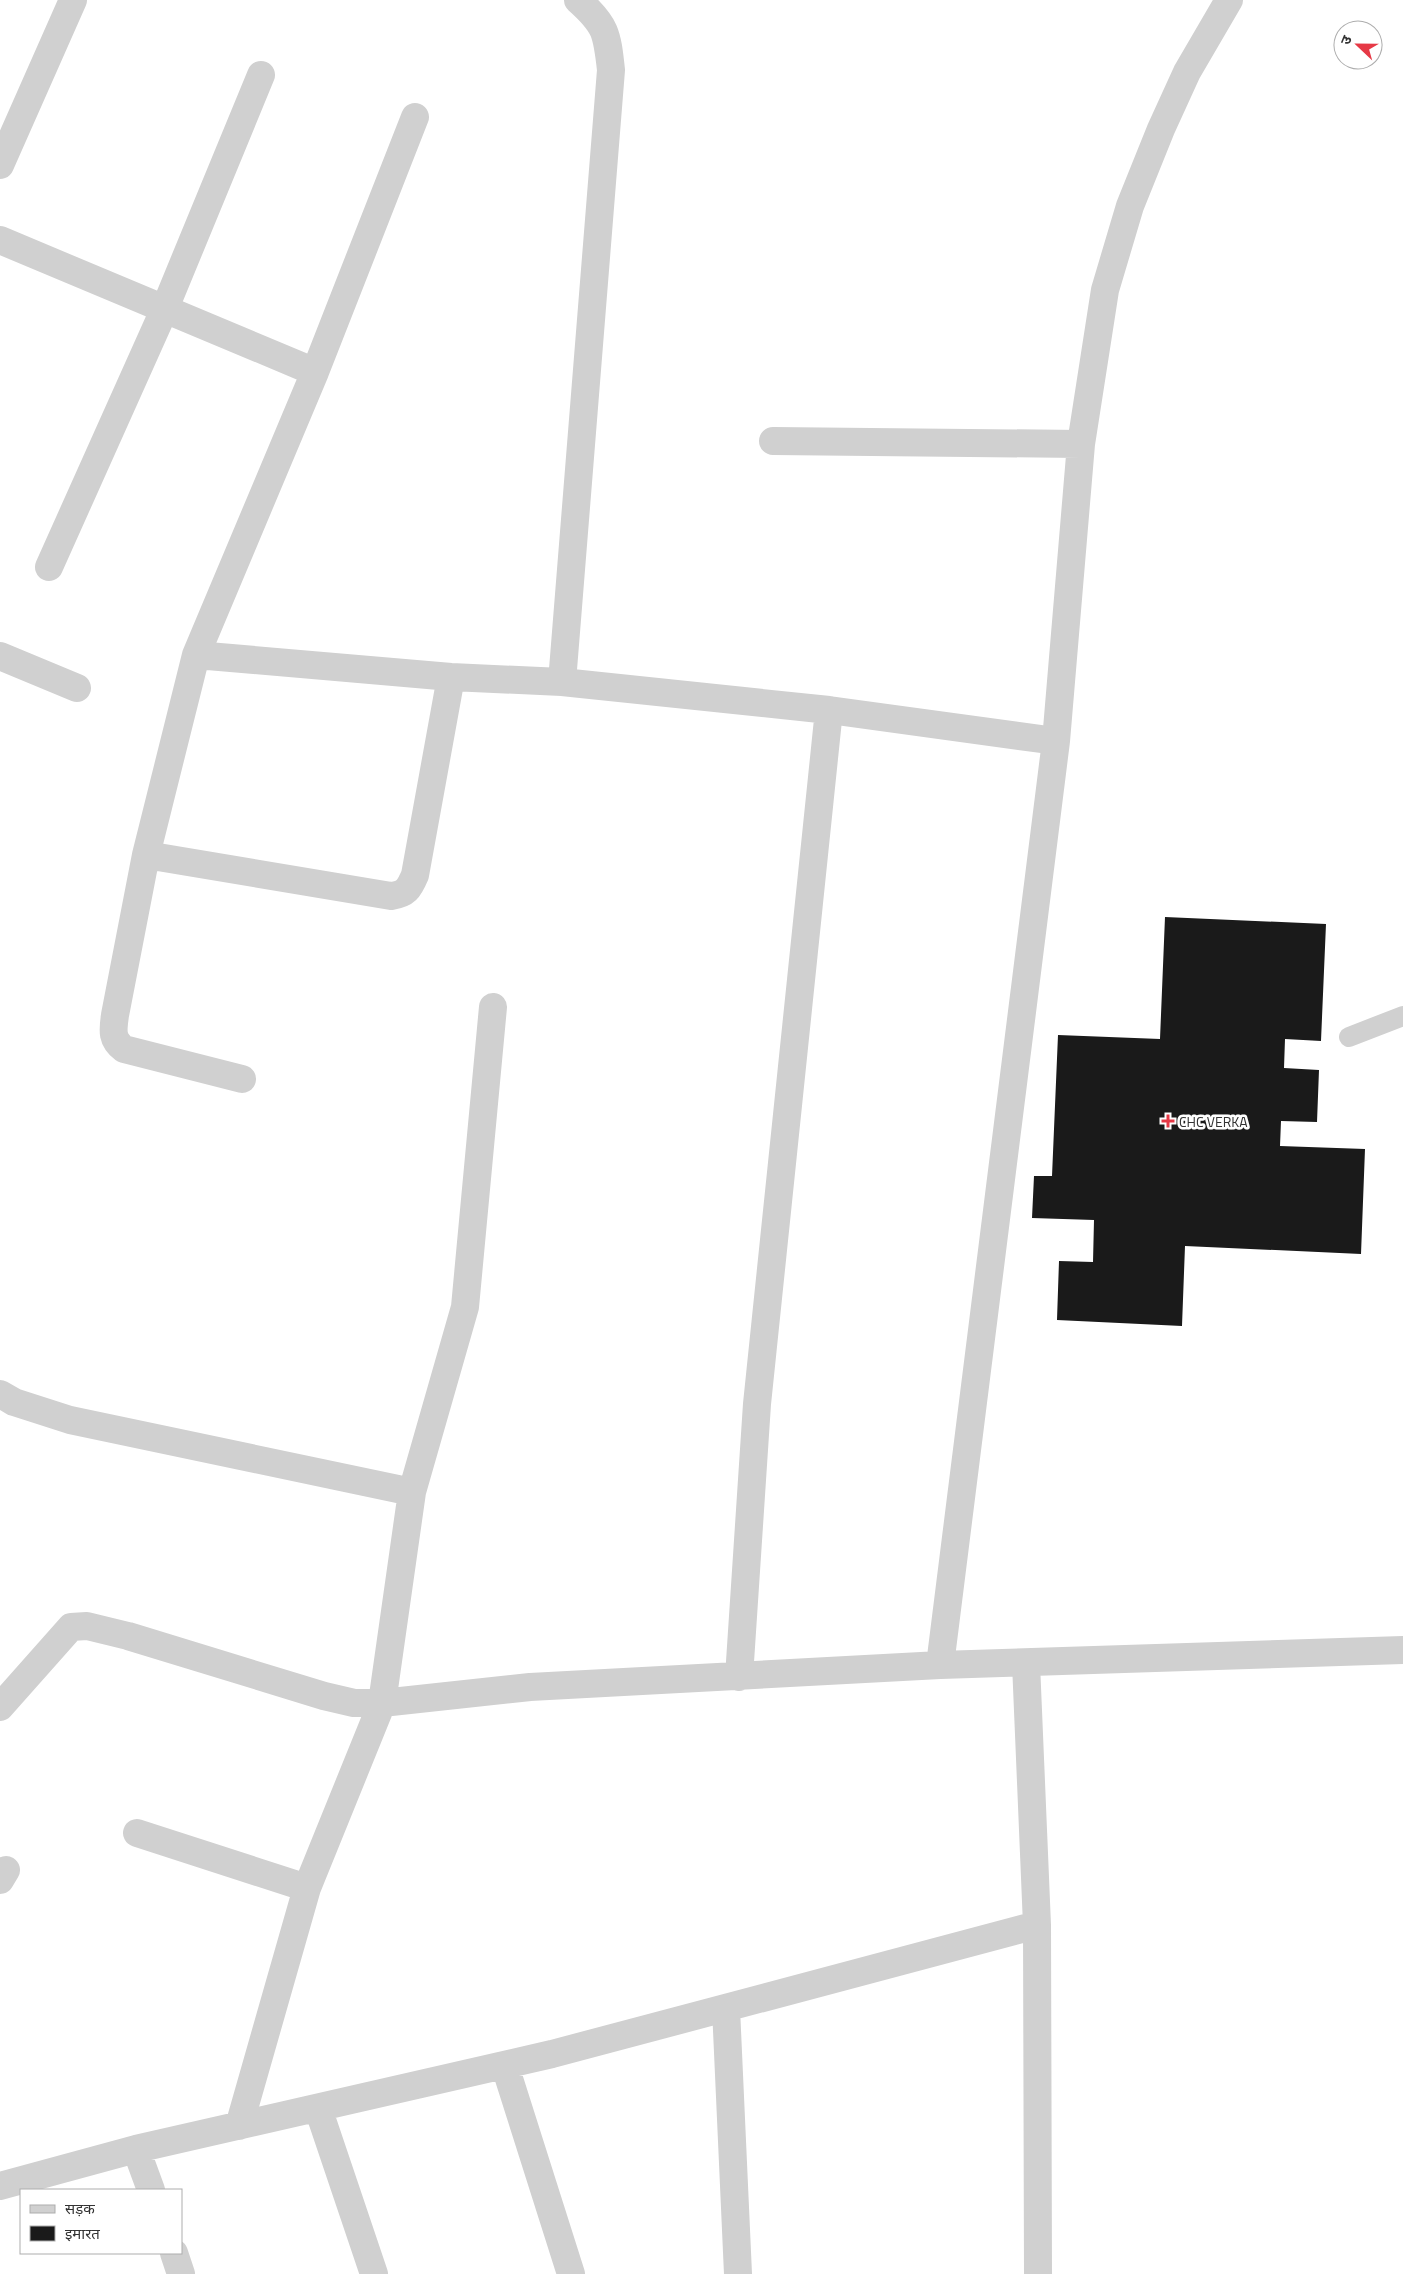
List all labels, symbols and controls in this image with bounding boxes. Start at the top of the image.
north arrow [1333,20,1383,70]
text: उ [1334,31,1357,48]
place label: CHC VERKA [1179,1111,1248,1132]
marker: CHC VERKA [1161,1114,1175,1128]
legend [20,2189,182,2254]
text: सड़क [65,2197,95,2220]
text: इमारत [65,2222,100,2245]

